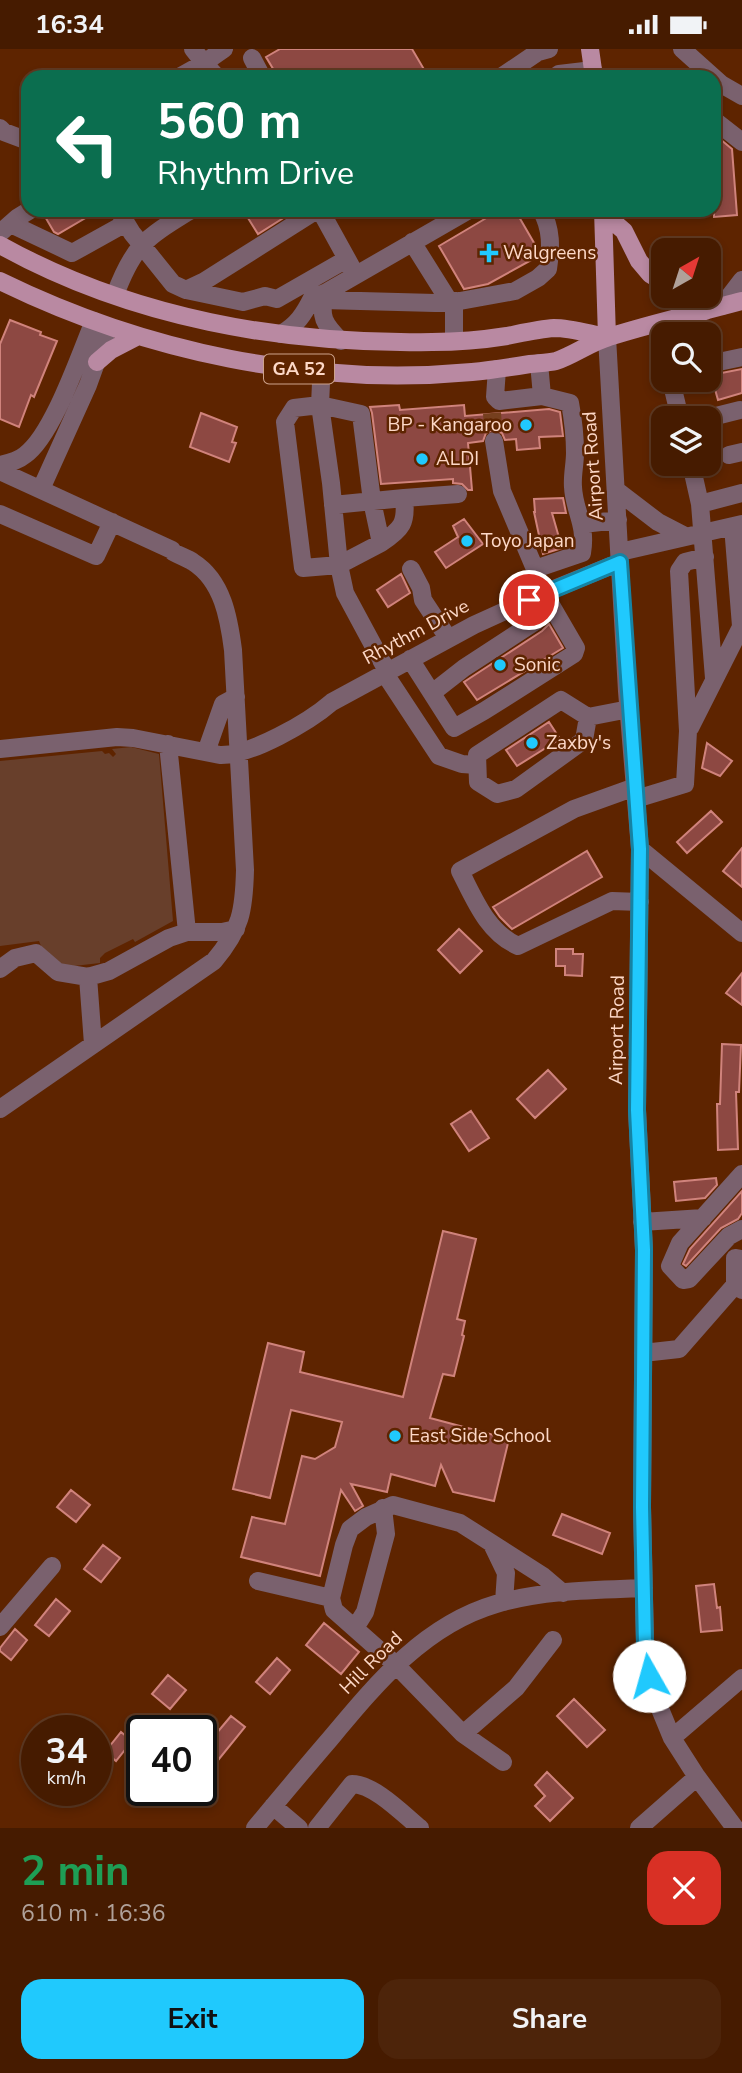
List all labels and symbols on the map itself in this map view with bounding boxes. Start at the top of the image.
north arrow [651,238,721,308]
place label: Walgreens [503,240,596,266]
marker: Walgreens [481,245,497,261]
road number: GA 52 [264,355,334,383]
street label: Airport Road [576,410,610,522]
place label: BP - Kangaroo [388,412,512,438]
marker: BP - Kangaroo [518,417,534,433]
place label: ALDI [436,446,479,472]
marker: ALDI [414,451,430,467]
place label: Toyo Japan [481,528,575,554]
marker: Toyo Japan [459,533,475,549]
pin [499,570,559,630]
street label: Rhythm Drive [358,593,474,671]
place label: Sonic [514,652,560,678]
marker: Sonic [492,657,508,673]
place label: Zaxby's [546,730,611,756]
marker: Zaxby's [524,735,540,751]
street label: Airport Road [603,975,631,1085]
place label: East Side School [409,1423,551,1449]
marker: East Side School [387,1428,403,1444]
street label: Hill Road [334,1626,408,1700]
position arrow [612,1639,686,1713]
speed limit sign: 40 [126,1715,217,1806]

